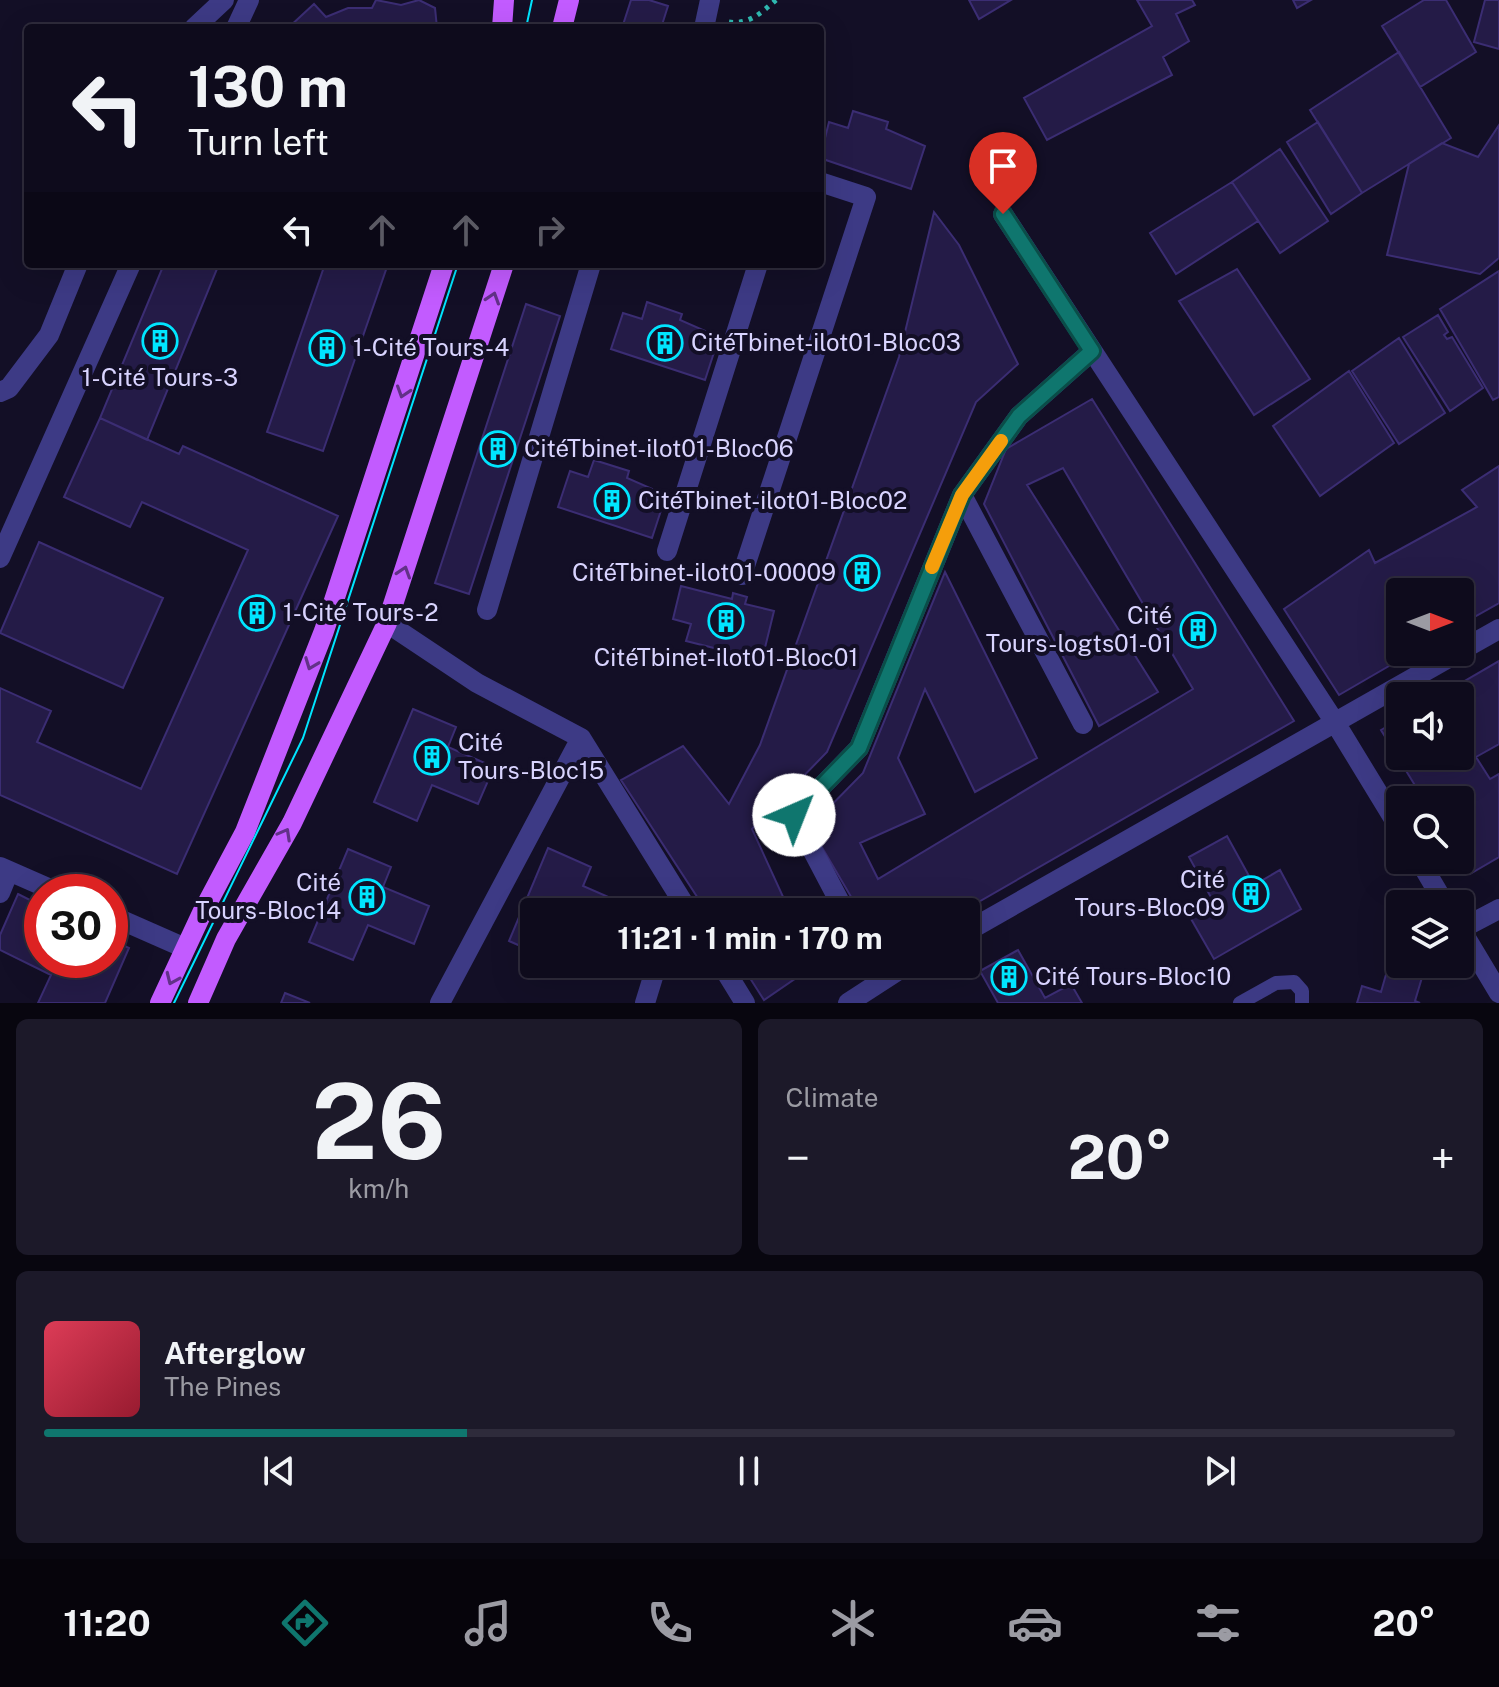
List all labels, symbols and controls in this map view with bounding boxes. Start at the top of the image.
text: 130 m [188,54,348,120]
icon: left [56,56,160,160]
text: Turn left [188,121,329,163]
pin [969,132,1037,214]
icon: arrive [981,144,1025,188]
icon: left [276,208,320,252]
icon: ahead [360,208,404,252]
icon: ahead [444,208,488,252]
icon: right [528,208,572,252]
one-way arrow [484,292,500,306]
building icon: 1-Cité Tours-3 [141,322,179,360]
building icon: CitéTbinet-ilot01-Bloc03 [646,324,684,362]
place label: CitéTbinet-ilot01-Bloc03 [691,328,961,356]
building icon: 1-Cité Tours-4 [308,329,346,367]
place label: 1-Cité Tours-4 [353,333,509,361]
place label: 1-Cité Tours-3 [82,363,238,391]
one-way arrow [396,384,412,398]
building icon: CitéTbinet-ilot01-Bloc06 [479,430,517,468]
place label: CitéTbinet-ilot01-Bloc06 [524,434,794,462]
building icon: CitéTbinet-ilot01-Bloc02 [593,482,631,520]
place label: CitéTbinet-ilot01-Bloc02 [638,486,907,514]
building icon: CitéTbinet-ilot01-00009 [843,554,881,592]
place label: CitéTbinet-ilot01-00009 [572,558,836,586]
one-way arrow [394,566,410,580]
north arrow [1386,578,1474,666]
map controls [1386,578,1474,978]
building icon: 1-Cité Tours-2 [238,594,276,632]
place label: 1-Cité Tours-2 [283,598,438,626]
place label: Cité Tours-logts01-01 [986,601,1172,657]
building icon: CitéTbinet-ilot01-Bloc01 [707,602,745,640]
building icon: Cité Tours-logts01-01 [1179,611,1217,649]
place label: CitéTbinet-ilot01-Bloc01 [594,643,858,671]
one-way arrow [304,656,321,670]
button: sound [1386,682,1474,770]
place label: Cité Tours-Bloc15 [458,728,604,784]
building icon: Cité Tours-Bloc15 [413,738,451,776]
position arrow [752,773,836,857]
button: search [1386,786,1474,874]
one-way arrow [275,829,291,843]
place label: Cité Tours-Bloc09 [1075,865,1225,921]
place label: Cité Tours-Bloc14 [195,868,341,924]
speed limit sign: 30 [24,874,128,978]
building icon: Cité Tours-Bloc09 [1232,875,1270,913]
building icon: Cité Tours-Bloc14 [348,878,386,916]
button: layers [1386,890,1474,978]
text: 11:21 · 1 min · 170 m [617,920,883,956]
building icon: Cité Tours-Bloc10 [990,958,1028,996]
place label: Cité Tours-Bloc10 [1035,962,1231,990]
one-way arrow [165,970,181,985]
text: 26 [311,1060,446,1182]
text: Climate [786,1082,879,1113]
text: 20° [1068,1122,1173,1193]
text: − [786,1132,810,1184]
text: + [1431,1132,1455,1184]
text: km/h [348,1173,409,1204]
text: Afterglow [164,1335,306,1371]
text: The Pines [164,1371,281,1402]
icon: previous [257,1449,301,1493]
icon: pause [727,1449,771,1493]
icon: next [1198,1449,1242,1493]
icon: directions [277,1595,333,1651]
icon: music [460,1595,516,1651]
icon: phone [642,1595,698,1651]
icon: climate [825,1595,881,1651]
icon: car [1007,1595,1063,1651]
icon: filters [1190,1595,1246,1651]
text: 11:20 [63,1602,151,1644]
text: 20° [1373,1602,1436,1644]

